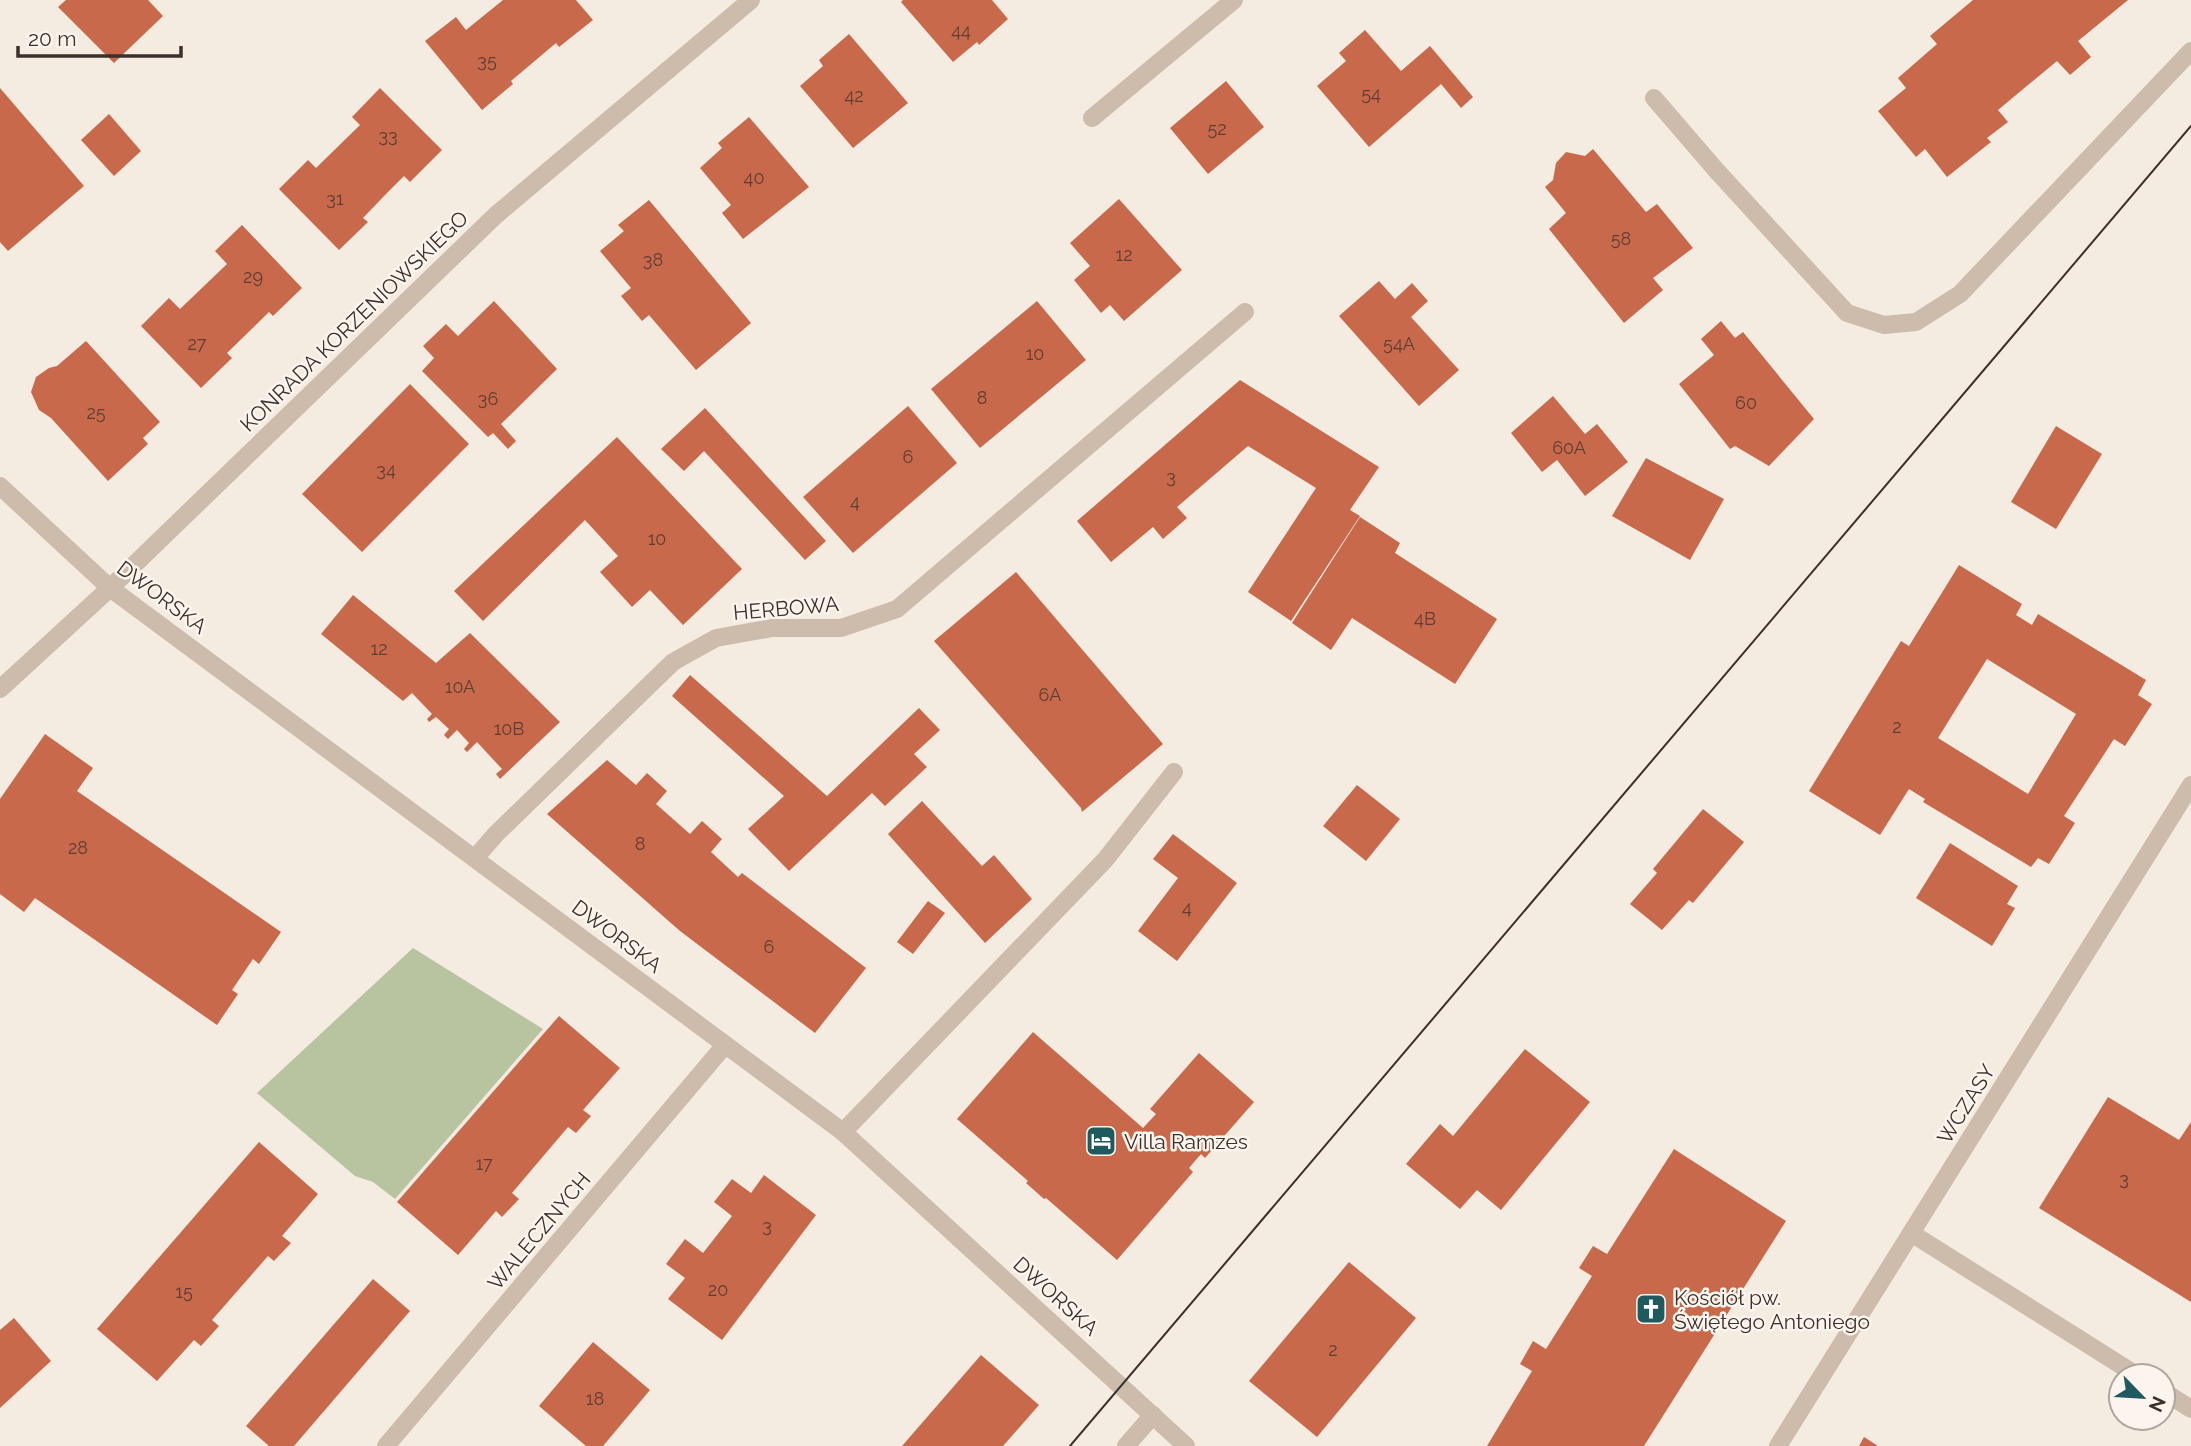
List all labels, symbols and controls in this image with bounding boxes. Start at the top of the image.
scale bar [18,14,180,58]
house number: 44 [951,20,971,41]
text: 20 m [28,26,76,51]
house number: 35 [477,50,497,71]
house number: 54 [1361,83,1381,104]
house number: 42 [844,85,864,106]
house number: 52 [1207,118,1227,139]
house number: 33 [378,125,398,146]
house number: 40 [744,167,764,188]
house number: 31 [326,188,344,209]
street label: KONRADA KORZENIOWSKIEGO [235,205,473,437]
house number: 58 [1611,228,1631,249]
house number: 12 [1115,244,1133,265]
house number: 38 [643,249,663,270]
house number: 29 [243,266,263,287]
house number: 27 [187,333,207,354]
house number: 54A [1383,333,1415,354]
house number: 10 [1026,343,1044,364]
house number: 8 [977,387,987,408]
house number: 36 [478,388,498,409]
house number: 60 [1735,392,1757,413]
house number: 25 [86,402,106,423]
house number: 60A [1552,437,1586,458]
house number: 6 [903,446,914,467]
house number: 34 [376,459,396,480]
house number: 3 [1166,466,1176,487]
house number: 4 [850,491,860,512]
house number: 10 [648,528,666,549]
street label: DWORSKA [112,555,212,639]
street label: HERBOWA [732,591,840,625]
house number: 4B [1414,608,1436,629]
house number: 12 [370,638,388,659]
house number: 10A [445,676,475,697]
house number: 6A [1039,684,1061,705]
house number: 2 [1892,716,1902,737]
house number: 10B [494,718,524,739]
house number: 8 [635,833,645,854]
house number: 28 [68,837,88,858]
street label: DWORSKA [567,894,667,978]
house number: 4 [1182,897,1192,918]
house number: 6 [764,936,775,957]
street label: WCZASY [1932,1059,2000,1148]
hotel icon: Villa Ramzes [1084,1124,1118,1158]
place label: Villa Ramzes [1124,1129,1248,1154]
house number: 17 [475,1153,493,1174]
street label: WALECZNYCH [482,1167,596,1295]
house number: 3 [2119,1168,2129,1189]
house number: 3 [762,1215,772,1236]
street label: DWORSKA [1008,1251,1104,1341]
house number: 20 [708,1279,728,1300]
house number: 15 [175,1281,193,1302]
place label: Kościół pw. Świętego Antoniego [1674,1285,1870,1334]
church icon: Kościół pw. Świętego Antoniego [1634,1292,1668,1326]
house number: 2 [1328,1339,1338,1360]
north arrow [2107,1362,2177,1432]
house number: 18 [586,1388,604,1409]
text: N [2144,1393,2170,1415]

